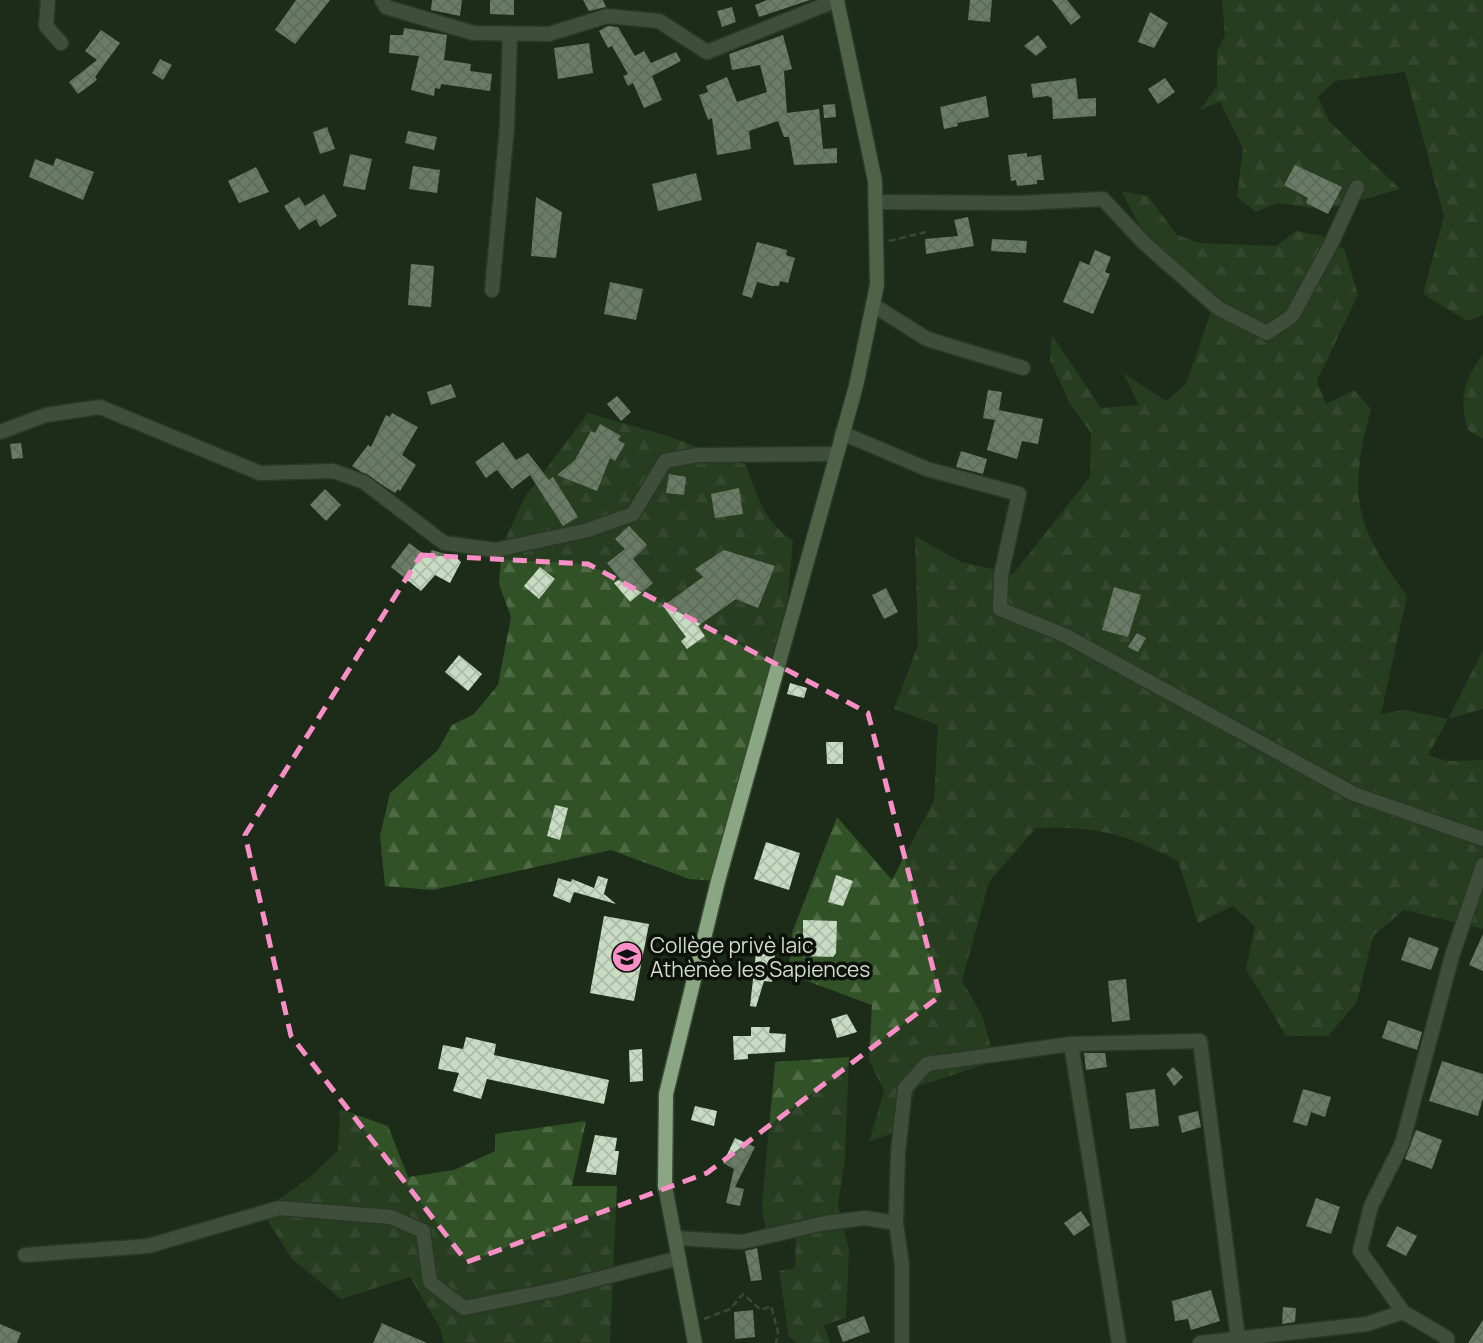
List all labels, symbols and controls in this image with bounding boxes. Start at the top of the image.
place label: Collège privè laic Athènèe les Sapiences [650,931,870,983]
school or university icon: Collège privè laic Athènèe les Sapiences [610,940,644,974]

